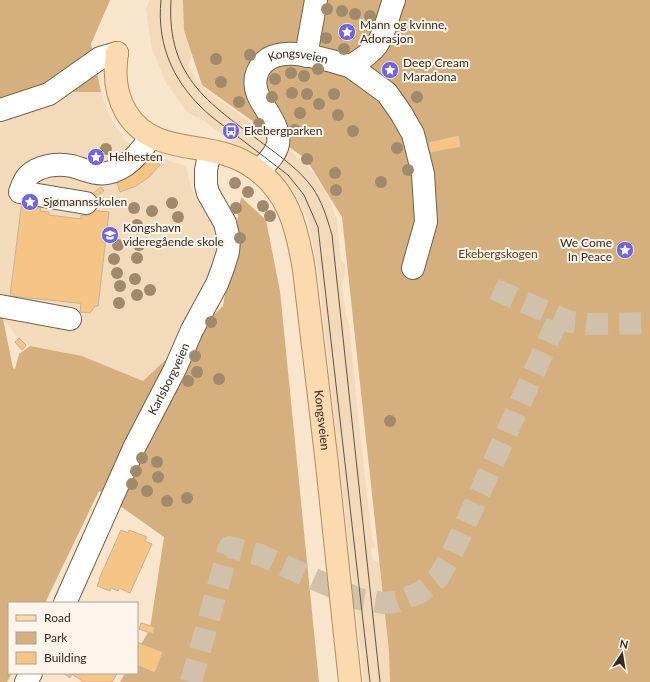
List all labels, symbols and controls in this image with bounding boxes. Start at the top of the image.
place label: Mann og kvinne, Adorasjon [360,17,447,46]
place icon: Mann og kvinne, Adorasjon [337,22,357,42]
street label: Kongsveien [265,46,330,67]
place label: Deep Cream Maradona [403,55,469,84]
place icon: Deep Cream Maradona [380,60,400,80]
bus stop icon: Ekebergparken [221,121,241,141]
place label: Ekebergparken [244,123,322,138]
place icon: Helhesten [86,147,106,167]
place label: Helhesten [109,149,163,164]
place icon: Sjømannsskolen [20,192,40,212]
place label: Sjømannsskolen [43,194,127,209]
place label: Kongshavn videregående skole [123,220,224,249]
school or university icon: Kongshavn videregående skole [100,225,120,245]
place label: We Come In Peace [560,235,612,264]
place icon: We Come In Peace [615,240,635,260]
park label: Ekebergskogen [458,246,538,261]
street label: Karlsborgveien [144,340,192,417]
street label: Kongsveien [311,389,333,451]
legend [8,602,138,674]
text: Road [44,610,71,625]
text: Park [44,630,68,645]
north arrow [602,634,642,674]
text: N [619,636,630,651]
text: Building [44,650,87,665]

